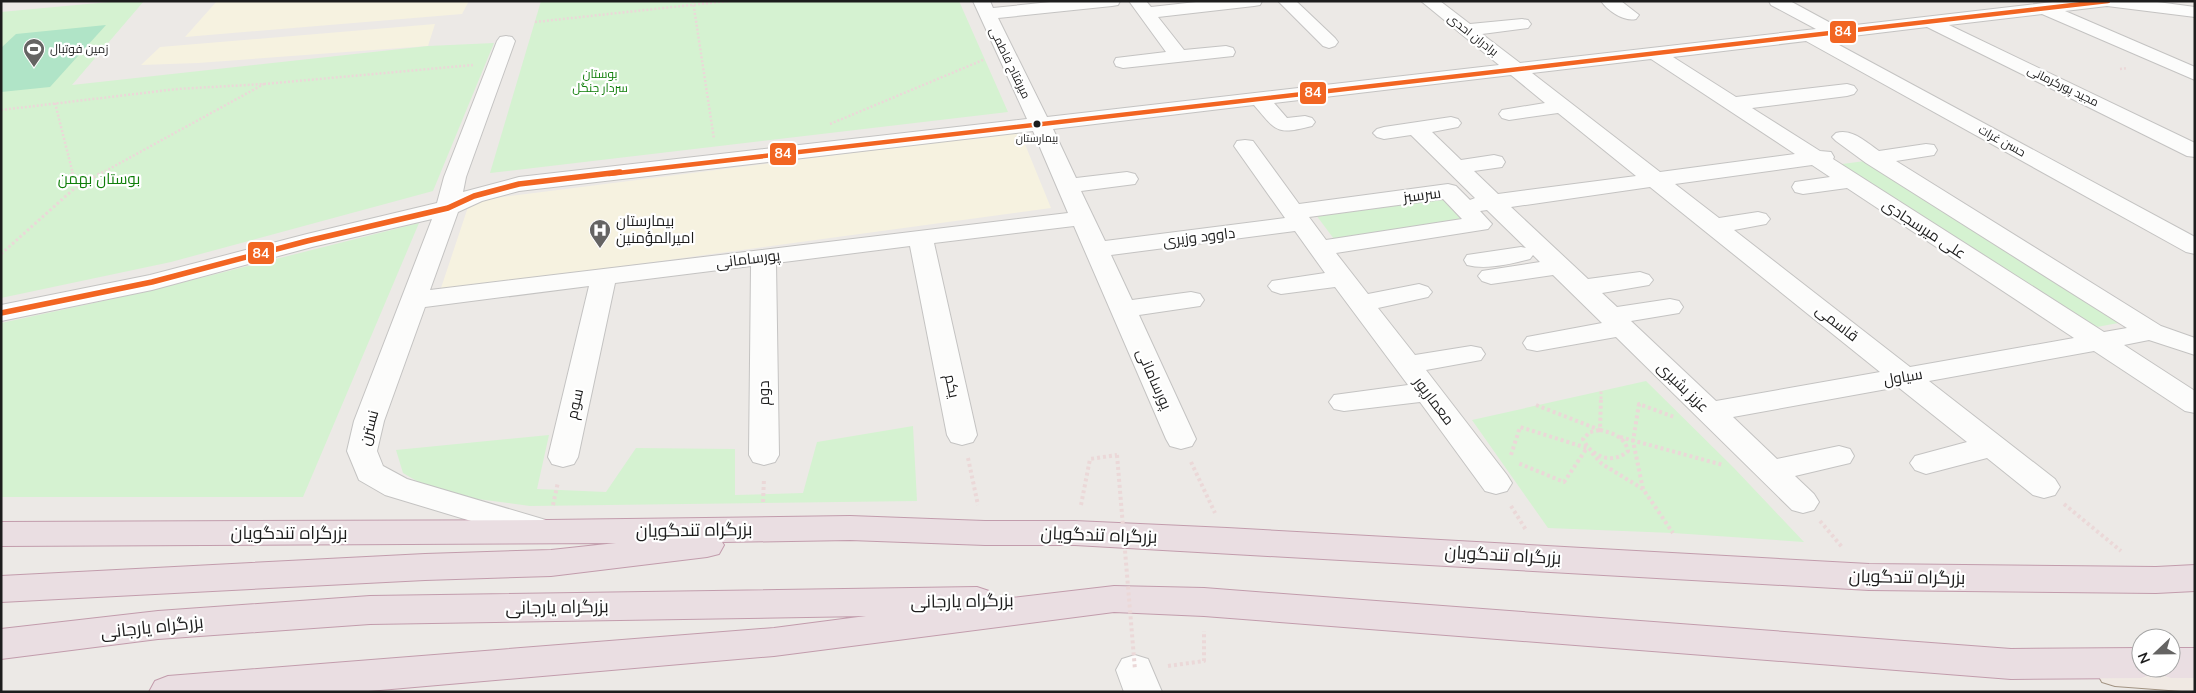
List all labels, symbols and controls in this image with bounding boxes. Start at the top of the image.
street label: برادران احدی [1445,10,1502,59]
line badge: 84 [1829,20,1857,44]
text: 84 [1835,22,1852,40]
street label: میرفتاح فاطمی [986,25,1034,101]
sports icon: زمین فوتبال [22,37,46,68]
place label: زمین فوتبال [50,41,108,56]
street label: مجید پورکرمانی [2024,62,2101,111]
park label: بوستان سردار جنگل [572,66,628,95]
line badge: 84 [1299,81,1327,105]
text: 84 [1305,83,1322,101]
marker: بیمارستان [1032,119,1042,129]
street label: حسن غرات [1976,121,2028,160]
place label: بیمارستان [1016,131,1058,145]
line badge: 84 [769,142,797,166]
text: 84 [775,144,792,162]
park label: بوستان بهمن [58,169,140,189]
street label: سرسبز [1401,183,1442,206]
street label: علی میرسجادی [1878,195,1970,263]
place label: بیمارستان امیرالمؤمنین [616,211,694,248]
hospital icon: بیمارستان امیرالمؤمنین [588,218,612,249]
street label: داوود وزیری [1162,223,1236,251]
line badge: 84 [247,241,275,265]
text: 84 [253,244,270,262]
street label: پورسامانی [715,245,781,273]
street label: قاسمی [1811,300,1863,346]
street label: پورسامانی [1132,345,1176,413]
street label: عزیز بشیری [1653,357,1713,417]
street label: سیاول [1882,364,1924,389]
street label: یکم [940,372,964,400]
street label: معمارپور [1409,372,1459,429]
street label: دوم [754,381,774,405]
street label: سوم [562,387,588,421]
street label: نسترن [355,408,383,448]
street label: بزرگراه تندگویان [635,517,753,542]
street label: بزرگراه تندگویان [231,521,347,544]
street label: بزرگراه تندگویان [1040,521,1158,548]
street label: بزرگراه تندگویان [1444,540,1562,569]
street label: بزرگراه تندگویان [1848,564,1966,589]
street label: بزرگراه یارجانی [910,588,1014,613]
street label: بزرگراه یارجانی [505,594,609,619]
street label: بزرگراه یارجانی [99,610,205,643]
north arrow [2131,628,2181,678]
text: N [2134,650,2154,666]

